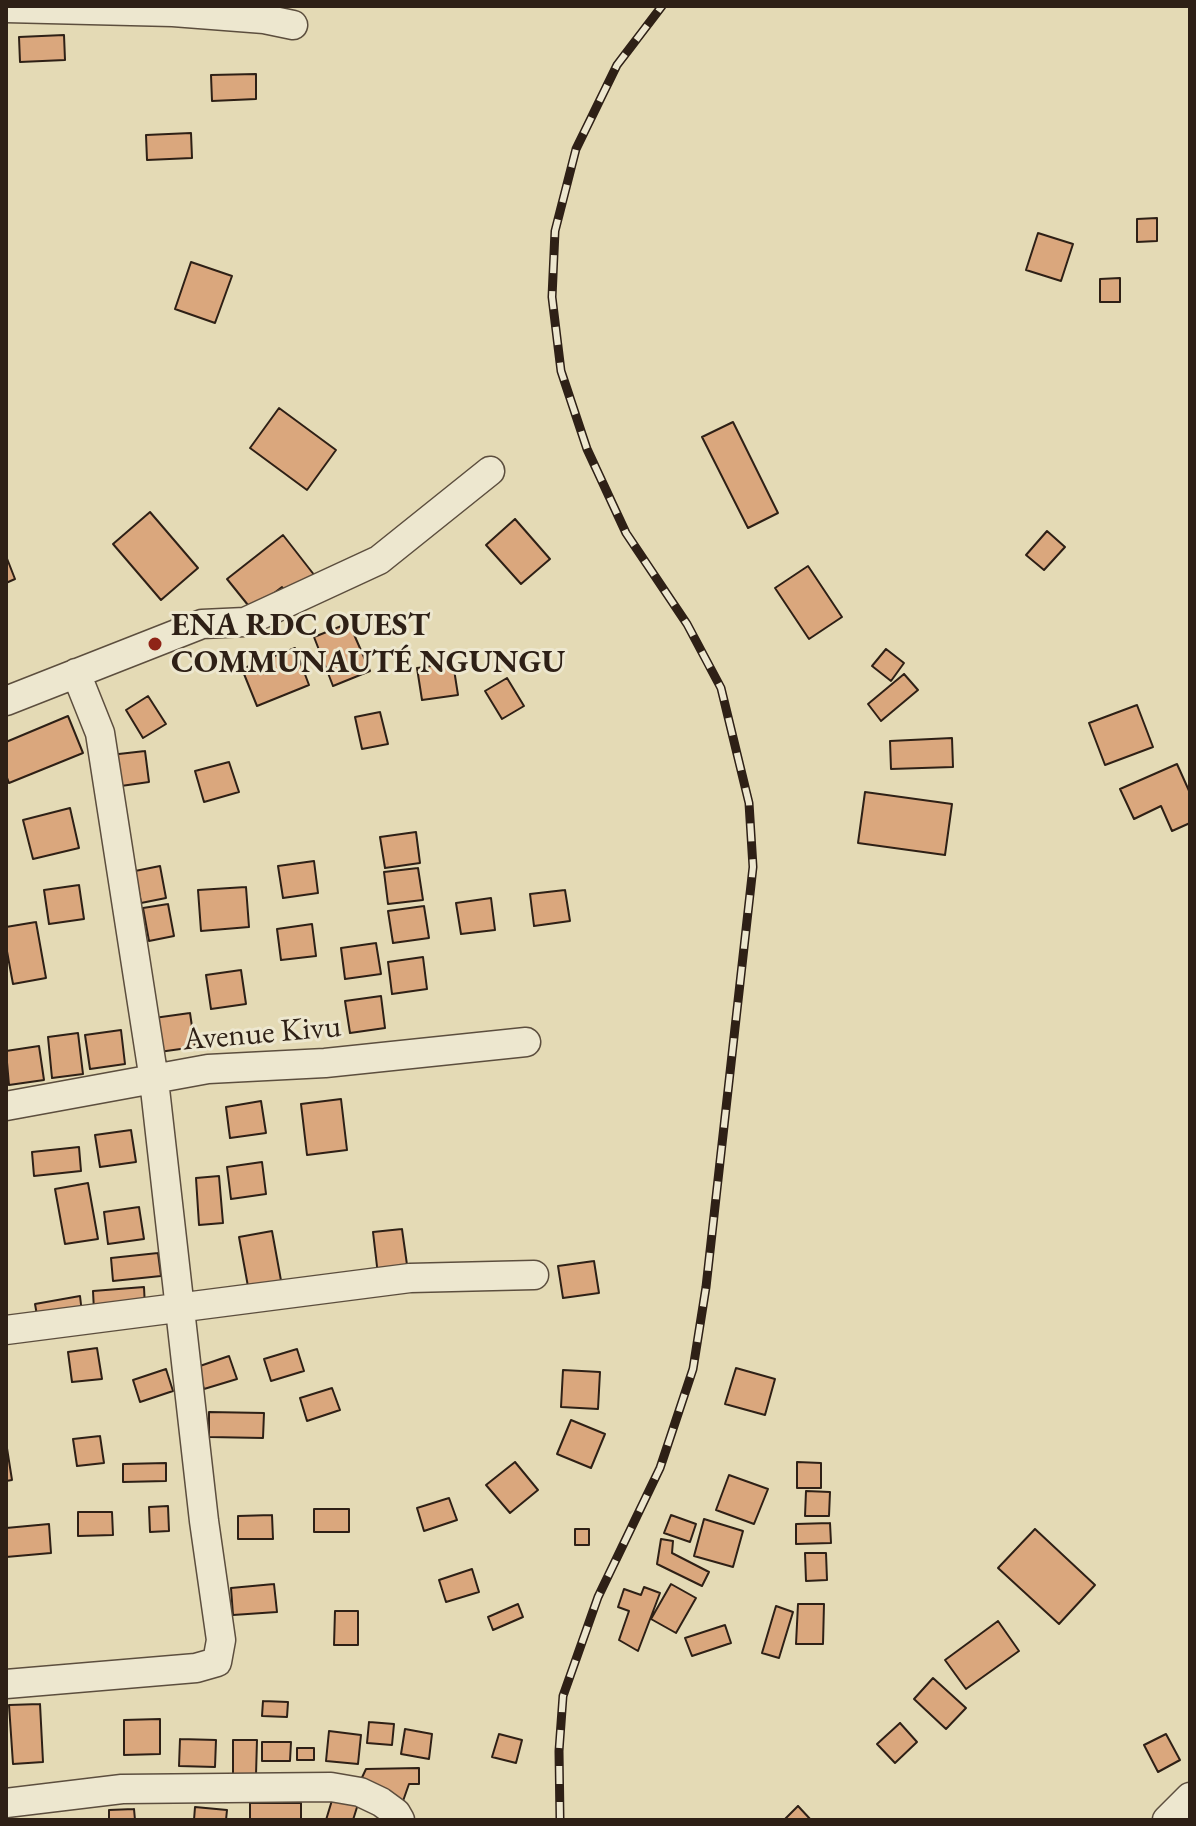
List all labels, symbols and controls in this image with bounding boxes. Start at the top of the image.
place label: ENA RDC OUEST COMMUNAUTÉ NGUNGU [171,607,565,682]
marker: ENA RDC OUEST COMMUNAUTÉ NGUNGU [146,635,164,653]
street label: Avenue Kivu [181,1008,343,1060]

